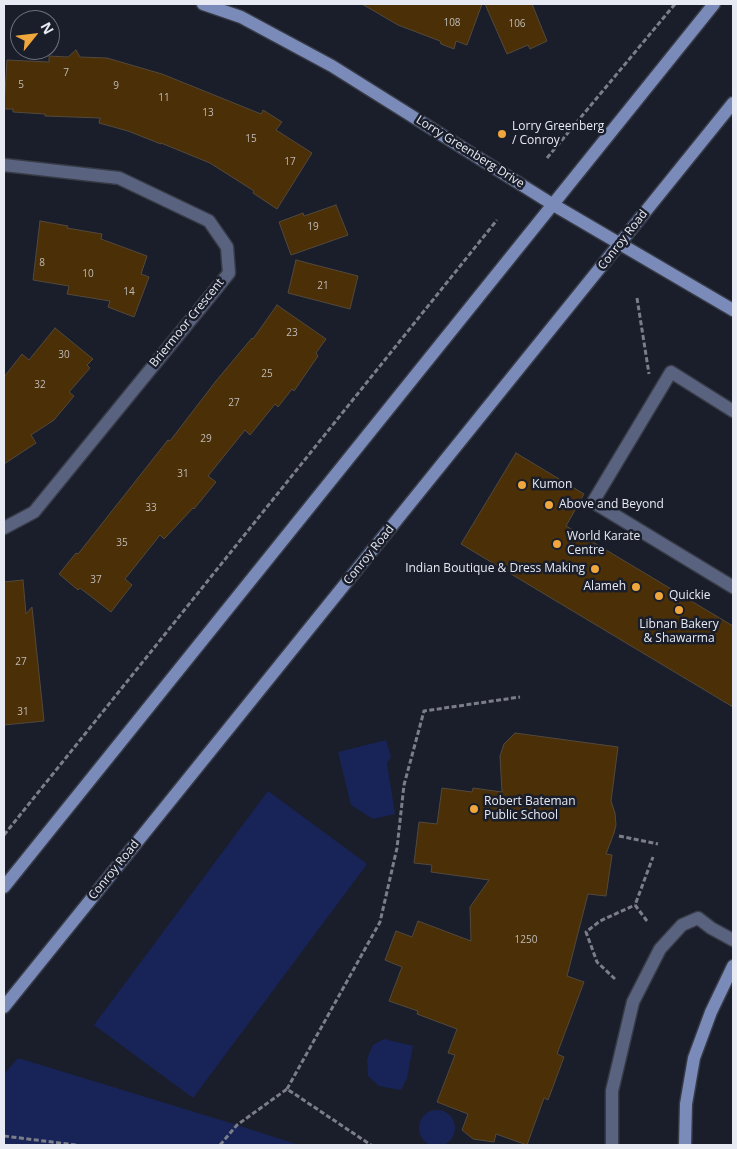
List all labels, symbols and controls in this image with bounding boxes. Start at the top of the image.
north arrow [10,10,60,60]
house number: 108 [443,17,461,29]
text: N [37,18,59,38]
house number: 106 [508,18,526,30]
house number: 7 [63,67,69,79]
house number: 5 [18,79,24,91]
house number: 9 [113,80,119,92]
house number: 11 [158,92,170,104]
house number: 13 [202,107,214,119]
street label: Lorry Greenberg Drive [413,113,527,191]
place label: Lorry Greenberg / Conroy [512,120,604,148]
marker: Lorry Greenberg / Conroy [496,128,508,140]
house number: 15 [245,133,257,145]
house number: 17 [284,156,296,168]
street label: Conroy Road [595,207,651,273]
house number: 19 [307,221,319,233]
house number: 8 [39,257,45,269]
house number: 10 [82,268,94,280]
street label: Briermoor Crescent [147,276,227,370]
house number: 21 [317,280,329,292]
house number: 14 [123,286,135,298]
house number: 23 [286,327,298,339]
house number: 30 [58,349,70,361]
house number: 25 [261,368,273,380]
house number: 32 [34,379,46,391]
house number: 27 [228,397,240,409]
house number: 29 [200,433,212,445]
house number: 31 [177,468,189,480]
place label: Kumon [532,478,572,492]
marker: Kumon [516,479,528,491]
place label: Above and Beyond [559,498,664,512]
marker: Above and Beyond [543,499,555,511]
house number: 33 [145,502,157,514]
street label: Conroy Road [341,522,397,588]
place label: World Karate Centre [567,530,640,558]
house number: 35 [116,537,128,549]
marker: World Karate Centre [551,538,563,550]
place label: Indian Boutique & Dress Making [405,562,585,576]
marker: Indian Boutique & Dress Making [589,563,601,575]
house number: 37 [90,574,102,586]
place label: Alameh [584,580,626,594]
marker: Alameh [630,581,642,593]
place label: Quickie [669,589,711,603]
marker: Quickie [653,590,665,602]
marker: Libnan Bakery & Shawarma [673,604,685,616]
place label: Libnan Bakery & Shawarma [639,618,719,646]
house number: 27 [15,656,27,668]
house number: 31 [17,706,29,718]
place label: Robert Bateman Public School [484,795,576,823]
marker: Robert Bateman Public School [468,803,480,815]
street label: Conroy Road [86,837,142,903]
house number: 1250 [515,934,537,946]

